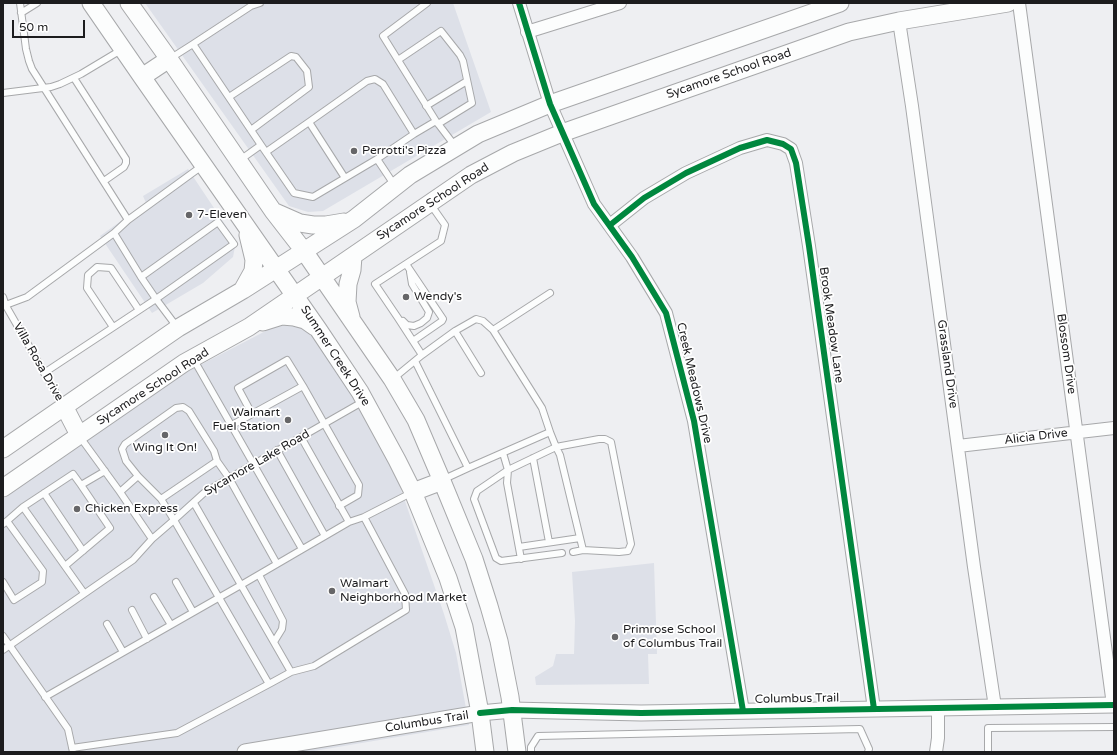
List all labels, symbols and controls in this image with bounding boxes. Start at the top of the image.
scale bar [14,12,87,38]
text: 50 m [19,20,48,34]
street label: Sycamore School Road [665,46,793,102]
place label: Perrotti's Pizza [362,144,446,158]
marker: Perrotti's Pizza [349,146,359,156]
street label: Sycamore School Road [374,160,492,244]
place label: 7-Eleven [197,208,247,222]
marker: 7-Eleven [184,210,194,220]
street label: Brook Meadow Lane [816,266,846,384]
place label: Wendy's [414,290,462,304]
marker: Wendy's [401,292,411,302]
street label: Summer Creek Drive [297,303,373,409]
street label: Blossom Drive [1053,313,1079,395]
street label: Grassland Drive [934,319,960,409]
street label: Villa Rosa Drive [10,320,66,404]
street label: Creek Meadows Drive [673,321,715,445]
street label: Sycamore School Road [94,345,212,429]
place label: Walmart Fuel Station [212,406,280,434]
marker: Walmart Fuel Station [283,415,293,425]
street label: Alicia Drive [1004,426,1068,448]
street label: Sycamore Lake Road [202,427,312,499]
marker: Wing It On! [160,430,170,440]
place label: Wing It On! [133,441,197,455]
place label: Chicken Express [85,502,178,516]
marker: Chicken Express [72,504,82,514]
place label: Walmart Neighborhood Market [340,577,467,605]
marker: Walmart Neighborhood Market [327,586,337,596]
place label: Primrose School of Columbus Trail [623,623,722,651]
marker: Primrose School of Columbus Trail [610,632,620,642]
street label: Columbus Trail [755,691,839,707]
street label: Columbus Trail [384,708,470,736]

